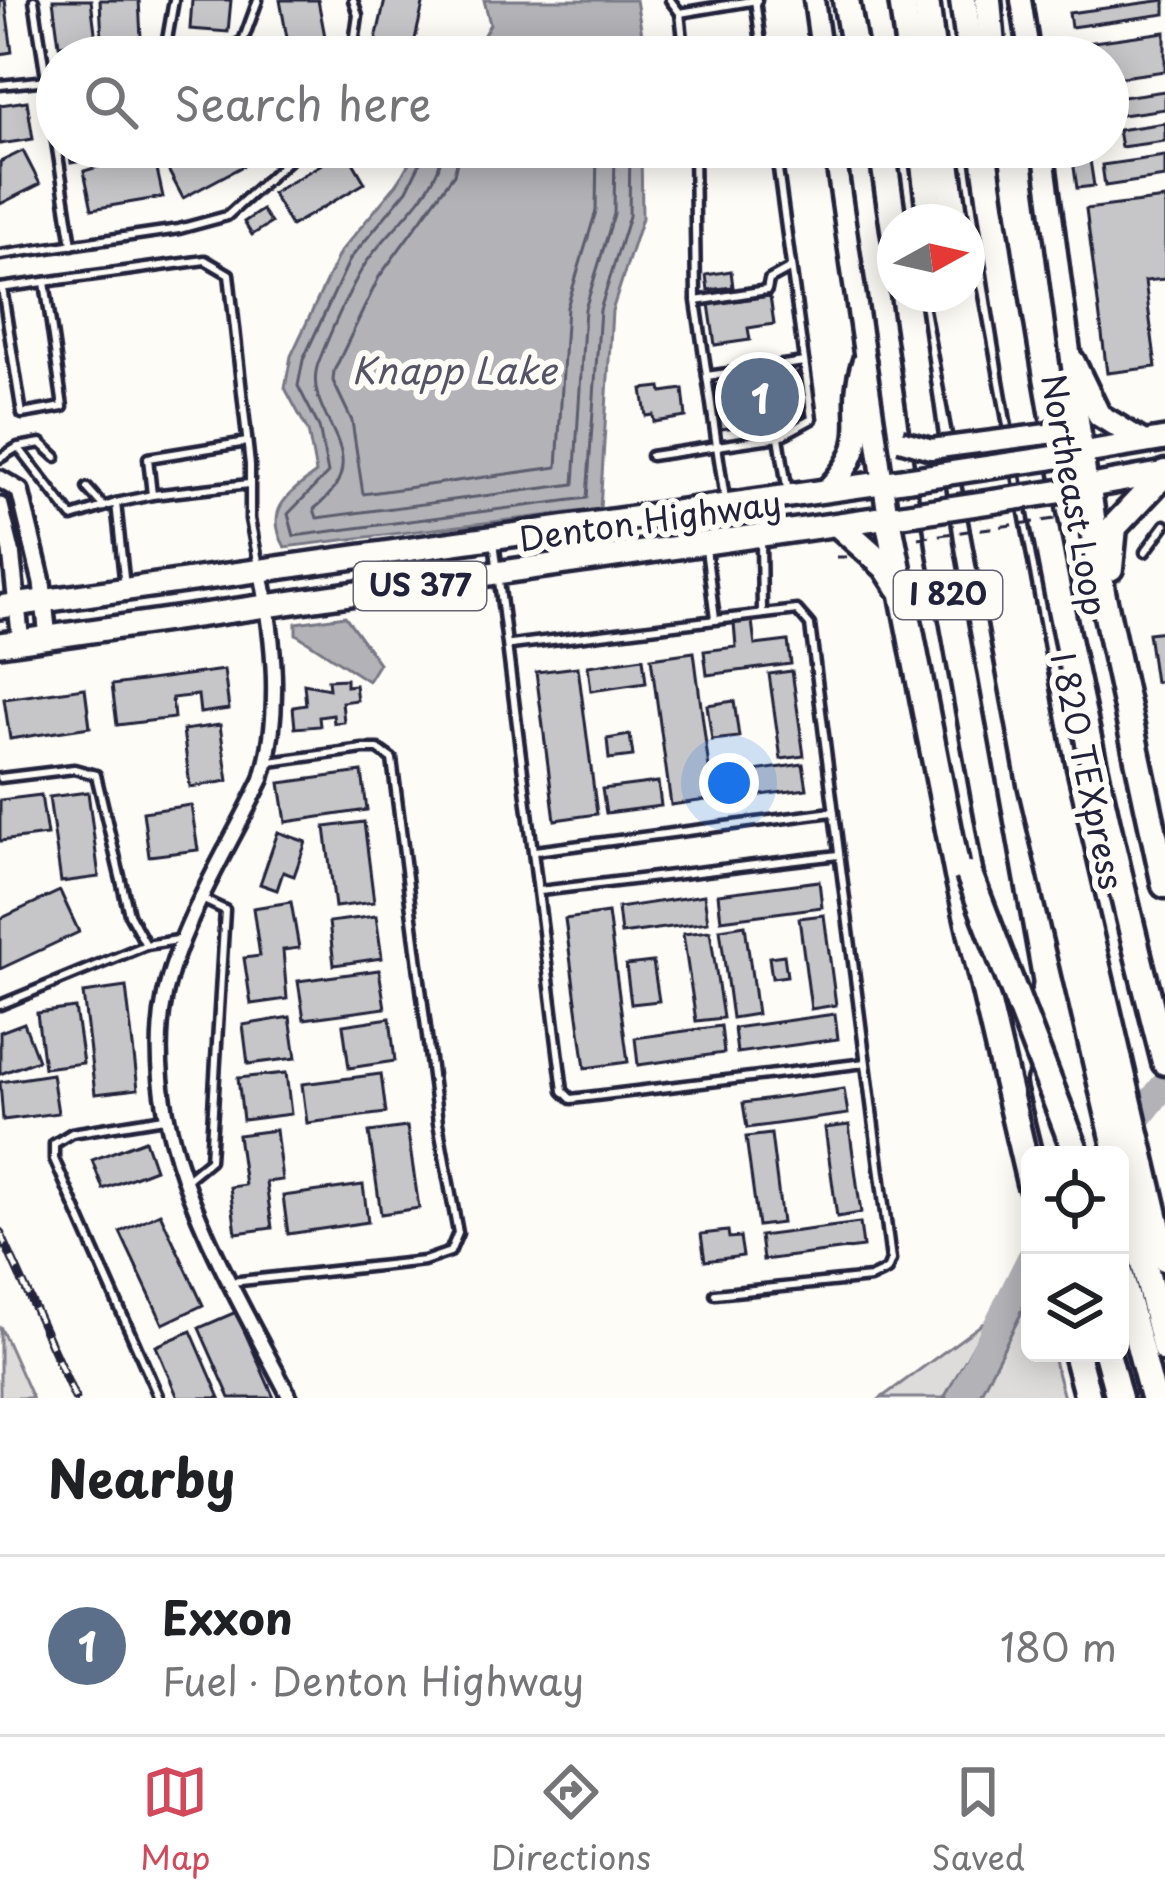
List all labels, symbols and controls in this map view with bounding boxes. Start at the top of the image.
search box [36,36,1129,168]
text: Search here [174,68,431,136]
icon: search [78,69,144,135]
north arrow [877,204,985,312]
water label: Knapp Lake [352,342,559,396]
pin: 1 [721,352,799,442]
street label: Northeast Loop [1030,370,1122,619]
street label: Denton Highway [516,476,784,562]
road number: US 377 [354,562,486,610]
road number: I 820 [894,571,1002,619]
street label: I 820 TEXpress [1039,647,1138,894]
your location [699,753,759,813]
map controls [1021,1146,1129,1362]
button: locate [1021,1146,1129,1254]
button: layers [1021,1254,1129,1362]
text: Nearby [48,1438,235,1515]
text: Exxon [162,1582,293,1650]
text: 1 [78,1616,96,1675]
text: 180 m [1000,1616,1117,1675]
text: Fuel · Denton Highway [162,1650,584,1709]
tab: Map [140,1759,211,1881]
tab: Directions [491,1759,651,1881]
tab: Saved [931,1759,1025,1881]

